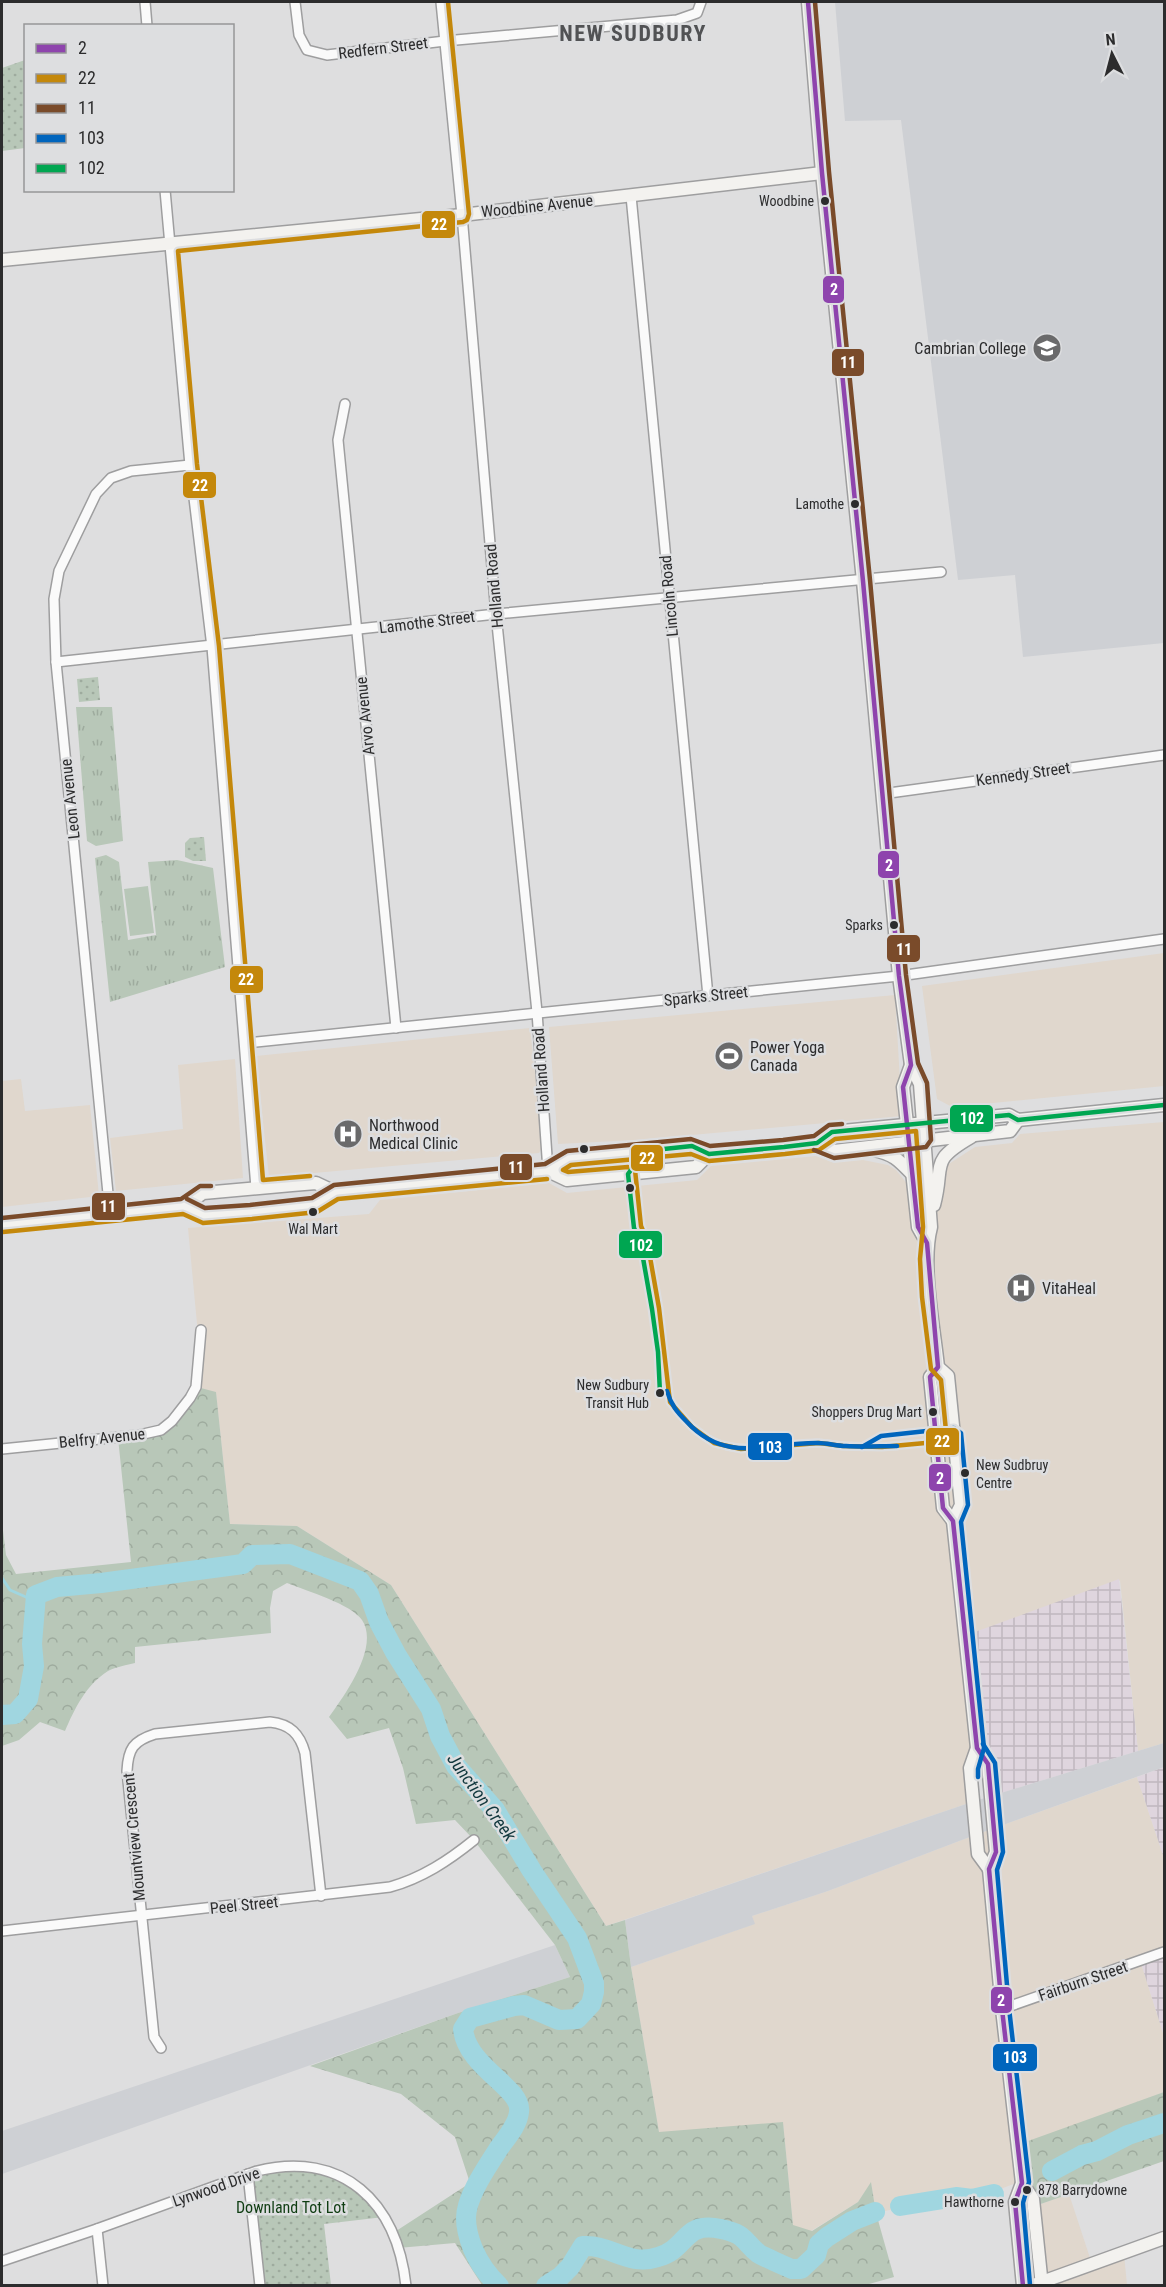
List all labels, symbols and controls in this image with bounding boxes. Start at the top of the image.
district label: NEW SUDBURY [559,21,707,46]
legend [24,24,234,192]
north arrow [1082,24,1142,84]
text: N [1105,30,1116,50]
street label: Redfern Street [337,33,429,63]
text: 2 [78,37,87,58]
text: 22 [78,67,96,88]
text: 11 [78,97,96,118]
text: 103 [78,127,105,148]
text: 102 [78,157,105,178]
street label: Woodbine Avenue [480,191,594,221]
place label: Woodbine [759,193,814,209]
marker: Woodbine [819,195,831,207]
line badge: 22 [421,210,456,239]
text: 22 [431,215,447,234]
line badge: 2 [822,275,845,304]
text: 2 [830,280,838,299]
school or university icon: Cambrian College [1031,332,1063,364]
place label: Cambrian College [914,339,1026,358]
line badge: 11 [831,348,865,377]
text: 11 [840,353,856,372]
line badge: 22 [182,471,217,499]
text: 22 [192,476,208,495]
place label: Lamothe [796,496,844,512]
marker: Lamothe [849,498,861,510]
street label: Holland Road [481,543,507,629]
street label: Lincoln Road [656,554,682,638]
street label: Lamothe Street [378,607,476,637]
street label: Arvo Avenue [351,676,379,756]
street label: Leon Avenue [56,758,84,840]
street label: Kennedy Street [975,758,1072,790]
line badge: 2 [877,850,900,879]
text: 2 [885,856,893,875]
place label: Sparks [845,917,883,933]
marker: Sparks [888,919,900,931]
line badge: 11 [886,934,921,963]
text: 11 [896,940,912,959]
line badge: 22 [229,965,264,994]
text: 22 [238,970,254,989]
street label: Sparks Street [663,982,749,1010]
street label: Holland Road [529,1027,553,1113]
place label: Power Yoga Canada [750,1038,825,1075]
sports icon: Power Yoga Canada [713,1040,745,1072]
line badge: 102 [949,1104,994,1133]
text: 102 [960,1109,984,1128]
place label: Northwood Medical Clinic [369,1116,458,1153]
hospital icon: Northwood Medical Clinic [332,1118,364,1150]
unlabelled marker [578,1143,590,1155]
line badge: 22 [630,1144,664,1172]
text: 22 [639,1149,655,1168]
line badge: 11 [499,1153,533,1181]
text: 11 [508,1158,524,1177]
unlabelled marker [624,1182,636,1194]
line badge: 11 [91,1192,126,1221]
text: 11 [100,1197,116,1216]
marker: Wal Mart [307,1206,319,1218]
place label: Wal Mart [288,1221,338,1237]
line badge: 102 [618,1230,663,1259]
text: 102 [629,1236,653,1255]
hospital icon: VitaHeal [1005,1272,1037,1304]
place label: VitaHeal [1042,1279,1096,1298]
place label: New Sudbury Transit Hub [577,1377,649,1411]
marker: New Sudbury Transit Hub [654,1387,666,1399]
place label: Shoppers Drug Mart [812,1404,922,1420]
marker: Shoppers Drug Mart [927,1406,939,1418]
street label: Belfry Avenue [58,1424,146,1452]
line badge: 22 [925,1427,960,1456]
line badge: 103 [747,1432,793,1461]
text: 22 [934,1432,950,1451]
text: 103 [758,1438,782,1457]
place label: New Sudbruy Centre [976,1457,1048,1491]
line badge: 2 [928,1463,952,1492]
marker: New Sudbruy Centre [959,1467,971,1479]
text: 2 [936,1469,944,1488]
water label: Junction Creek [443,1749,521,1846]
street label: Mountview Crescent [119,1772,149,1902]
street label: Peel Street [209,1892,279,1918]
street label: Fairburn Street [1036,1957,1130,2005]
line badge: 2 [990,1986,1013,2014]
text: 2 [997,1991,1005,2010]
line badge: 103 [992,2043,1038,2072]
text: 103 [1003,2048,1027,2067]
street label: Lynwood Drive [170,2163,262,2211]
place label: 878 Barrydowne [1038,2182,1128,2198]
marker: 878 Barrydowne [1021,2184,1033,2196]
place label: Hawthorne [944,2194,1004,2210]
marker: Hawthorne [1009,2196,1021,2208]
park label: Downland Tot Lot [236,2198,346,2217]

